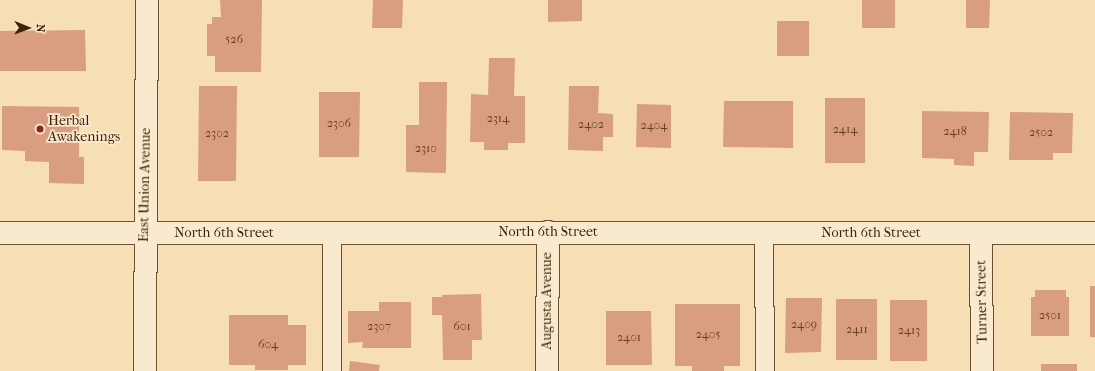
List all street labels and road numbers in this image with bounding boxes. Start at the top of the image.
street label: East Union Avenue [136,128,154,242]
street label: North 6th Street [498,224,598,240]
street label: North 6th Street [174,225,274,241]
street label: North 6th Street [821,225,921,241]
street label: Augusta Avenue [539,252,555,350]
street label: Turner Street [973,260,991,344]

